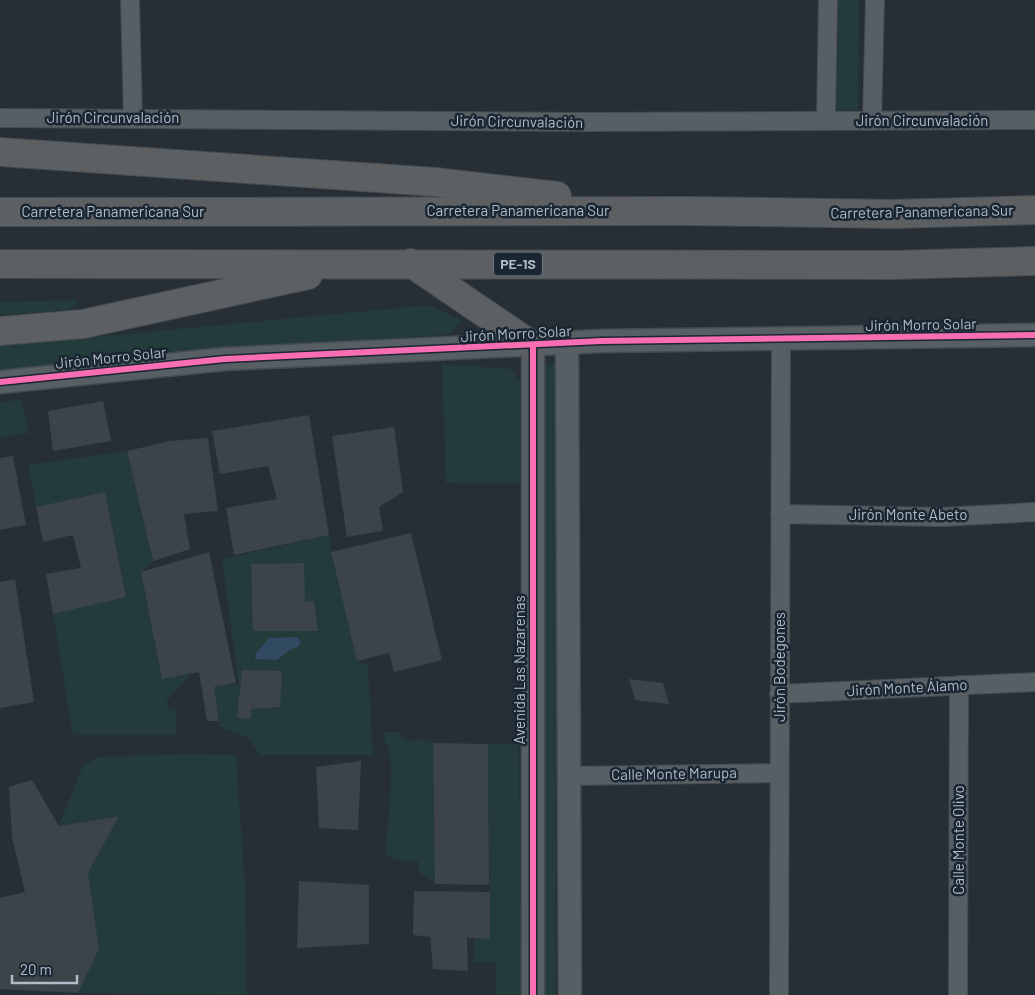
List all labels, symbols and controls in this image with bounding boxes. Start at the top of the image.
street label: Jirón Circunvalación [47,108,179,126]
street label: Jirón Circunvalación [451,111,583,131]
street label: Jirón Circunvalación [856,111,988,129]
street label: Carretera Panamericana Sur [830,200,1014,222]
street label: Carretera Panamericana Sur [426,201,610,219]
street label: Carretera Panamericana Sur [21,202,205,220]
road number: PE-1S [494,252,542,276]
street label: Jirón Morro Solar [865,314,977,334]
street label: Jirón Morro Solar [460,321,573,345]
street label: Jirón Morro Solar [55,342,168,372]
street label: Jirón Monte Abeto [849,505,967,523]
street label: Avenida Las Nazarenas [510,595,528,745]
street label: Jirón Bodegones [770,612,788,722]
street label: Jirón Monte Álamo [846,675,968,699]
street label: Calle Monte Marupa [611,763,737,783]
street label: Calle Monte Olivo [949,785,967,895]
scale bar [12,952,78,984]
text: 20 m [20,960,52,978]

